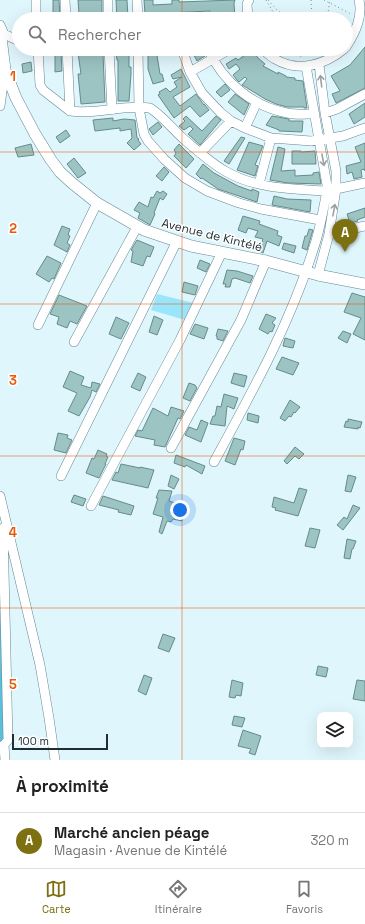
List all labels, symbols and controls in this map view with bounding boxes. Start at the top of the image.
search box [12,12,353,56]
icon: search [26,23,48,45]
text: Rechercher [58,25,141,44]
text: 1 [10,68,16,85]
one-way arrow [317,75,325,88]
one-way arrow [319,153,327,166]
one-way arrow [330,203,338,216]
street label: Avenue de Kintélé [160,215,264,255]
pin: A [332,219,358,252]
text: 2 [9,220,17,237]
text: 3 [9,372,17,389]
your location [170,500,190,520]
text: 4 [9,524,17,541]
text: 5 [9,676,17,693]
map controls [317,712,353,748]
button: layers [317,712,353,748]
scale bar [12,732,108,751]
text: 100 m [18,734,49,748]
text: À proximité [16,775,109,797]
text: Marché ancien péage [54,823,209,842]
text: A [25,832,33,849]
text: 320 m [310,832,349,849]
text: Magasin · Avenue de Kintélé [54,842,227,859]
tab: Carte [42,878,71,916]
tab: Itinéraire [155,878,202,916]
tab: Favoris [286,878,323,916]

